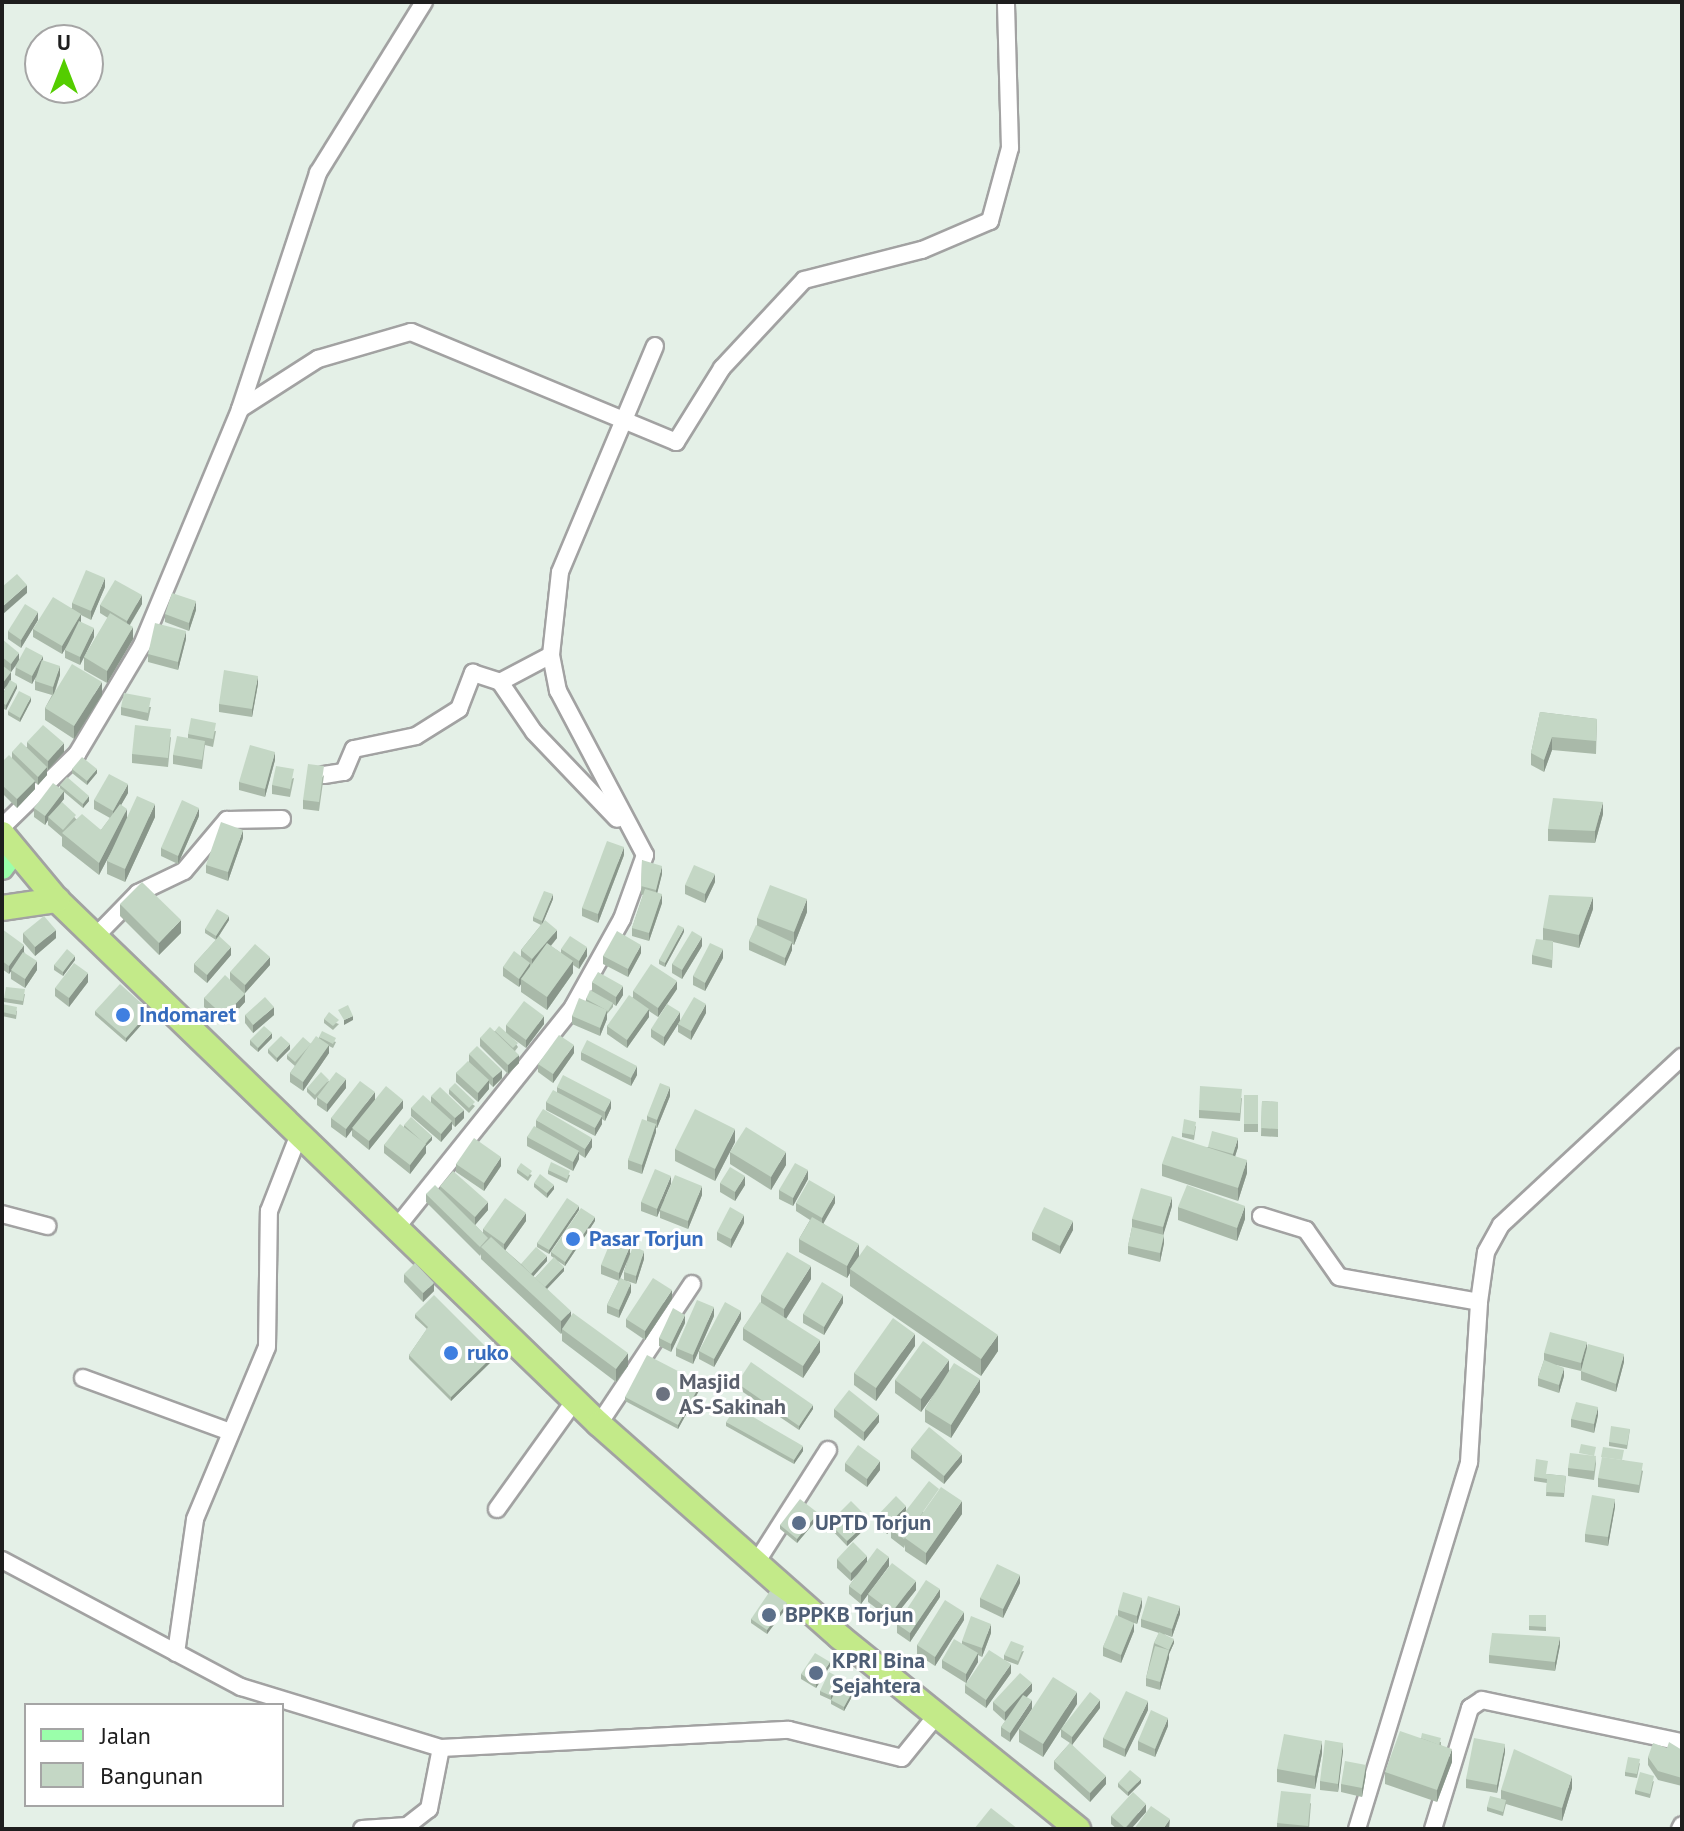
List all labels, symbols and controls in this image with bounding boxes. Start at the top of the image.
north arrow [24,24,104,104]
text: U [57,28,71,56]
place label: Indomaret [139,1002,236,1028]
marker: Indomaret [114,1006,132,1024]
place label: Pasar Torjun [589,1226,704,1252]
marker: Pasar Torjun [564,1230,582,1248]
place label: ruko [467,1340,509,1366]
marker: ruko [442,1344,460,1362]
place label: Masjid AS-Sakinah [679,1368,786,1420]
marker: Masjid AS-Sakinah [654,1385,672,1403]
place label: UPTD Torjun [815,1510,932,1536]
marker: UPTD Torjun [790,1514,808,1532]
place label: BPPKB Torjun [785,1602,914,1628]
marker: BPPKB Torjun [760,1606,778,1624]
place label: KPRI Bina Sejahtera [832,1647,925,1698]
marker: KPRI Bina Sejahtera [807,1664,825,1682]
legend [24,1703,284,1807]
text: Jalan [100,1720,151,1751]
text: Bangunan [100,1760,203,1791]

